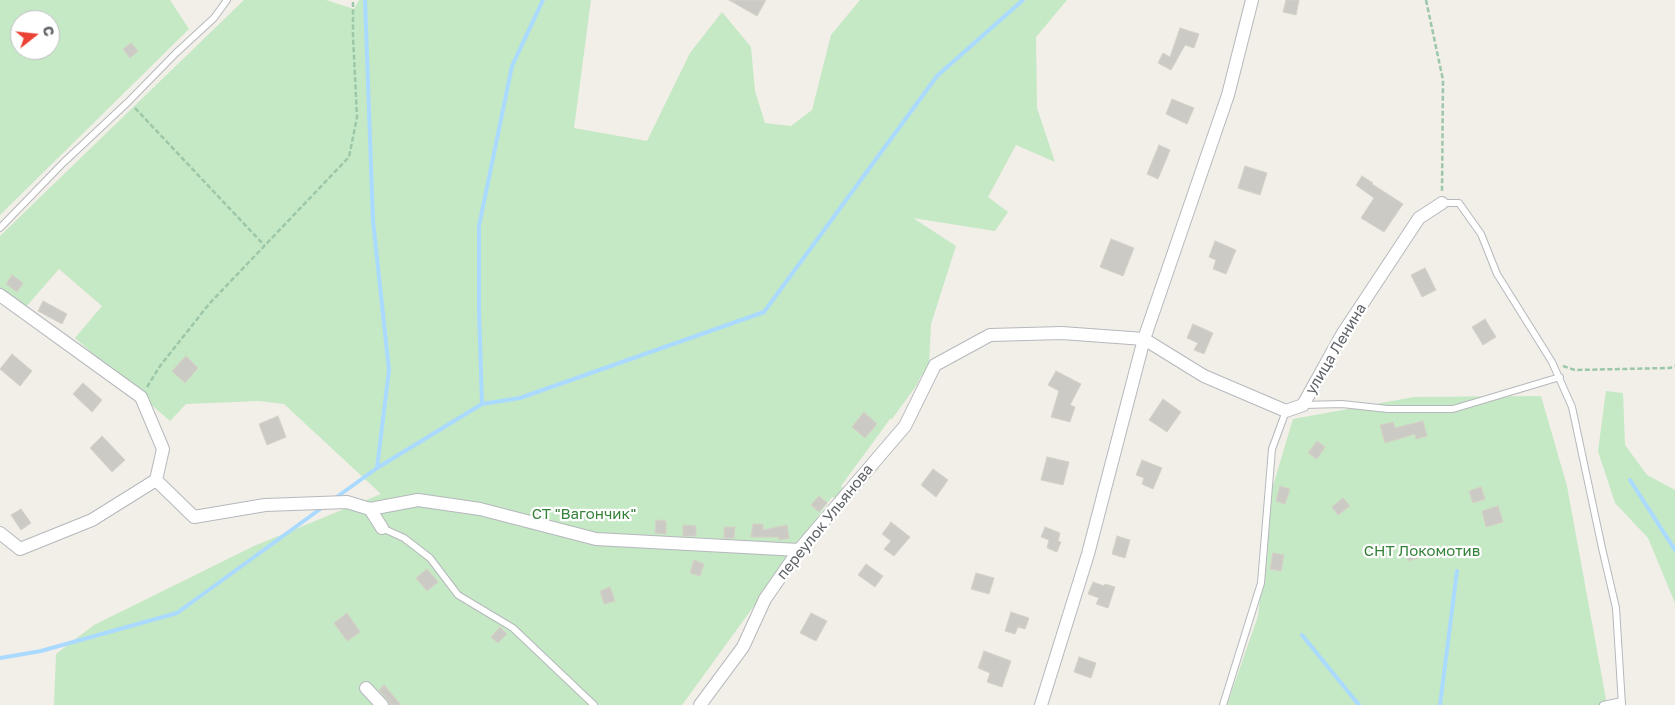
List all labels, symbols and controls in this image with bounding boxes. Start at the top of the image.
north arrow [10,10,60,60]
text: С [39,24,58,38]
street label: улица Ленина [1302,300,1370,398]
street label: переулок Ульянова [773,461,877,583]
park label: СТ "Вагончик" [532,505,636,523]
park label: СНТ Локомотив [1364,542,1480,560]

